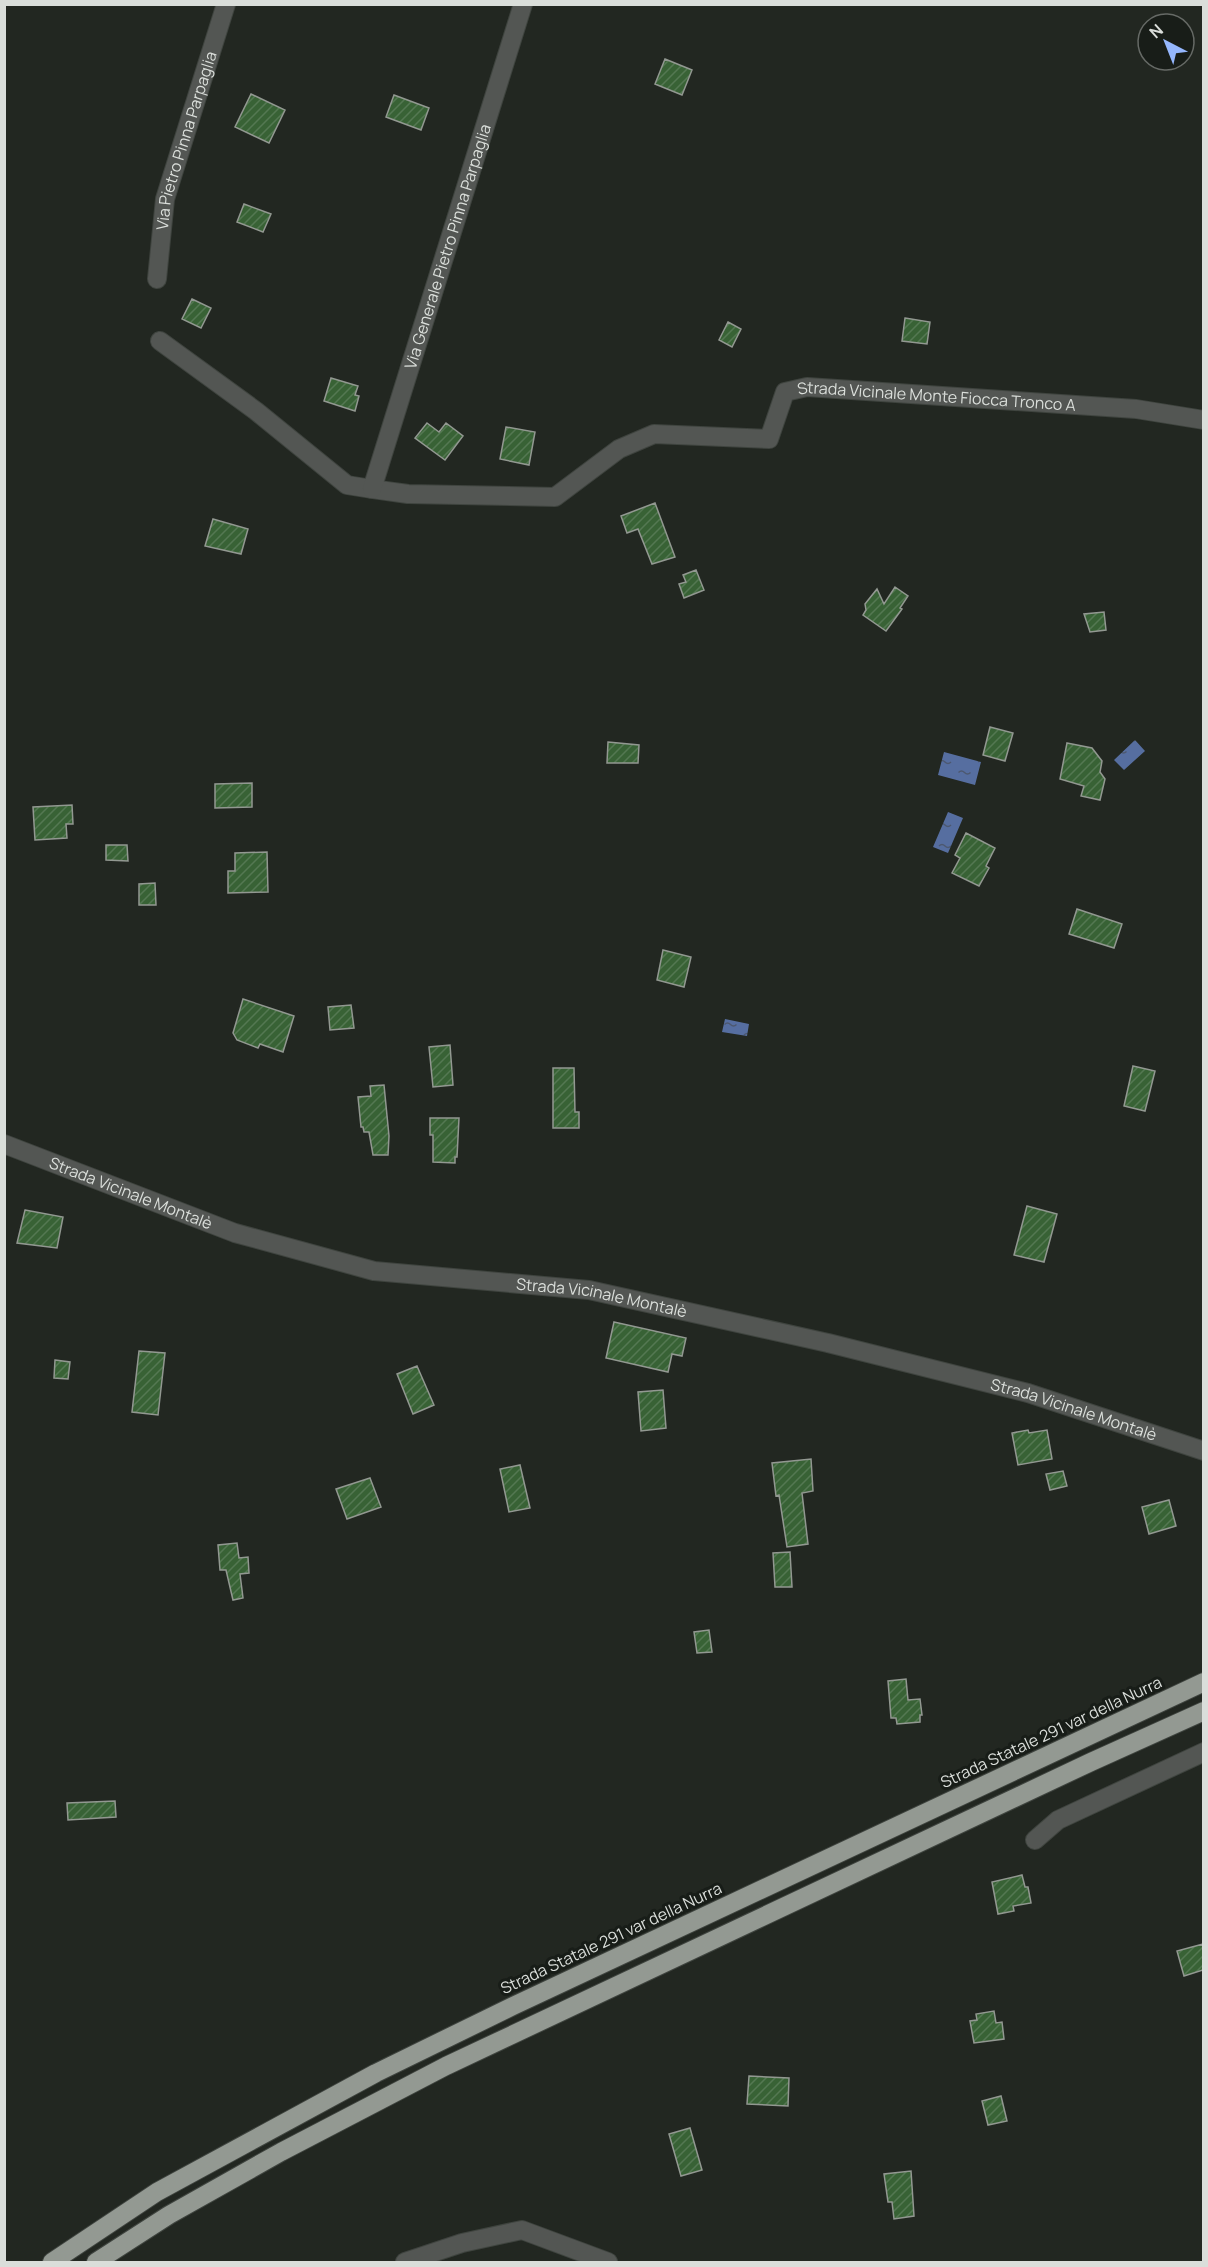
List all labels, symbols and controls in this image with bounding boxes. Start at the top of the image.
north arrow [1136,12,1196,72]
text: N [1144,19,1168,43]
street label: Via Pietro Pinna Parpaglia [151,48,222,231]
street label: Via Generale Pietro Pinna Parpaglia [399,121,496,372]
street label: Strada Vicinale Monte Fiocca Tronco A [795,376,1076,416]
street label: Strada Vicinale Montalè [46,1151,216,1234]
street label: Strada Vicinale Montalè [515,1273,689,1322]
street label: Strada Vicinale Montalè [988,1373,1160,1446]
street label: Strada Statale 291 var della Nurra [937,1671,1165,1793]
street label: Strada Statale 291 var della Nurra [497,1877,725,1999]

